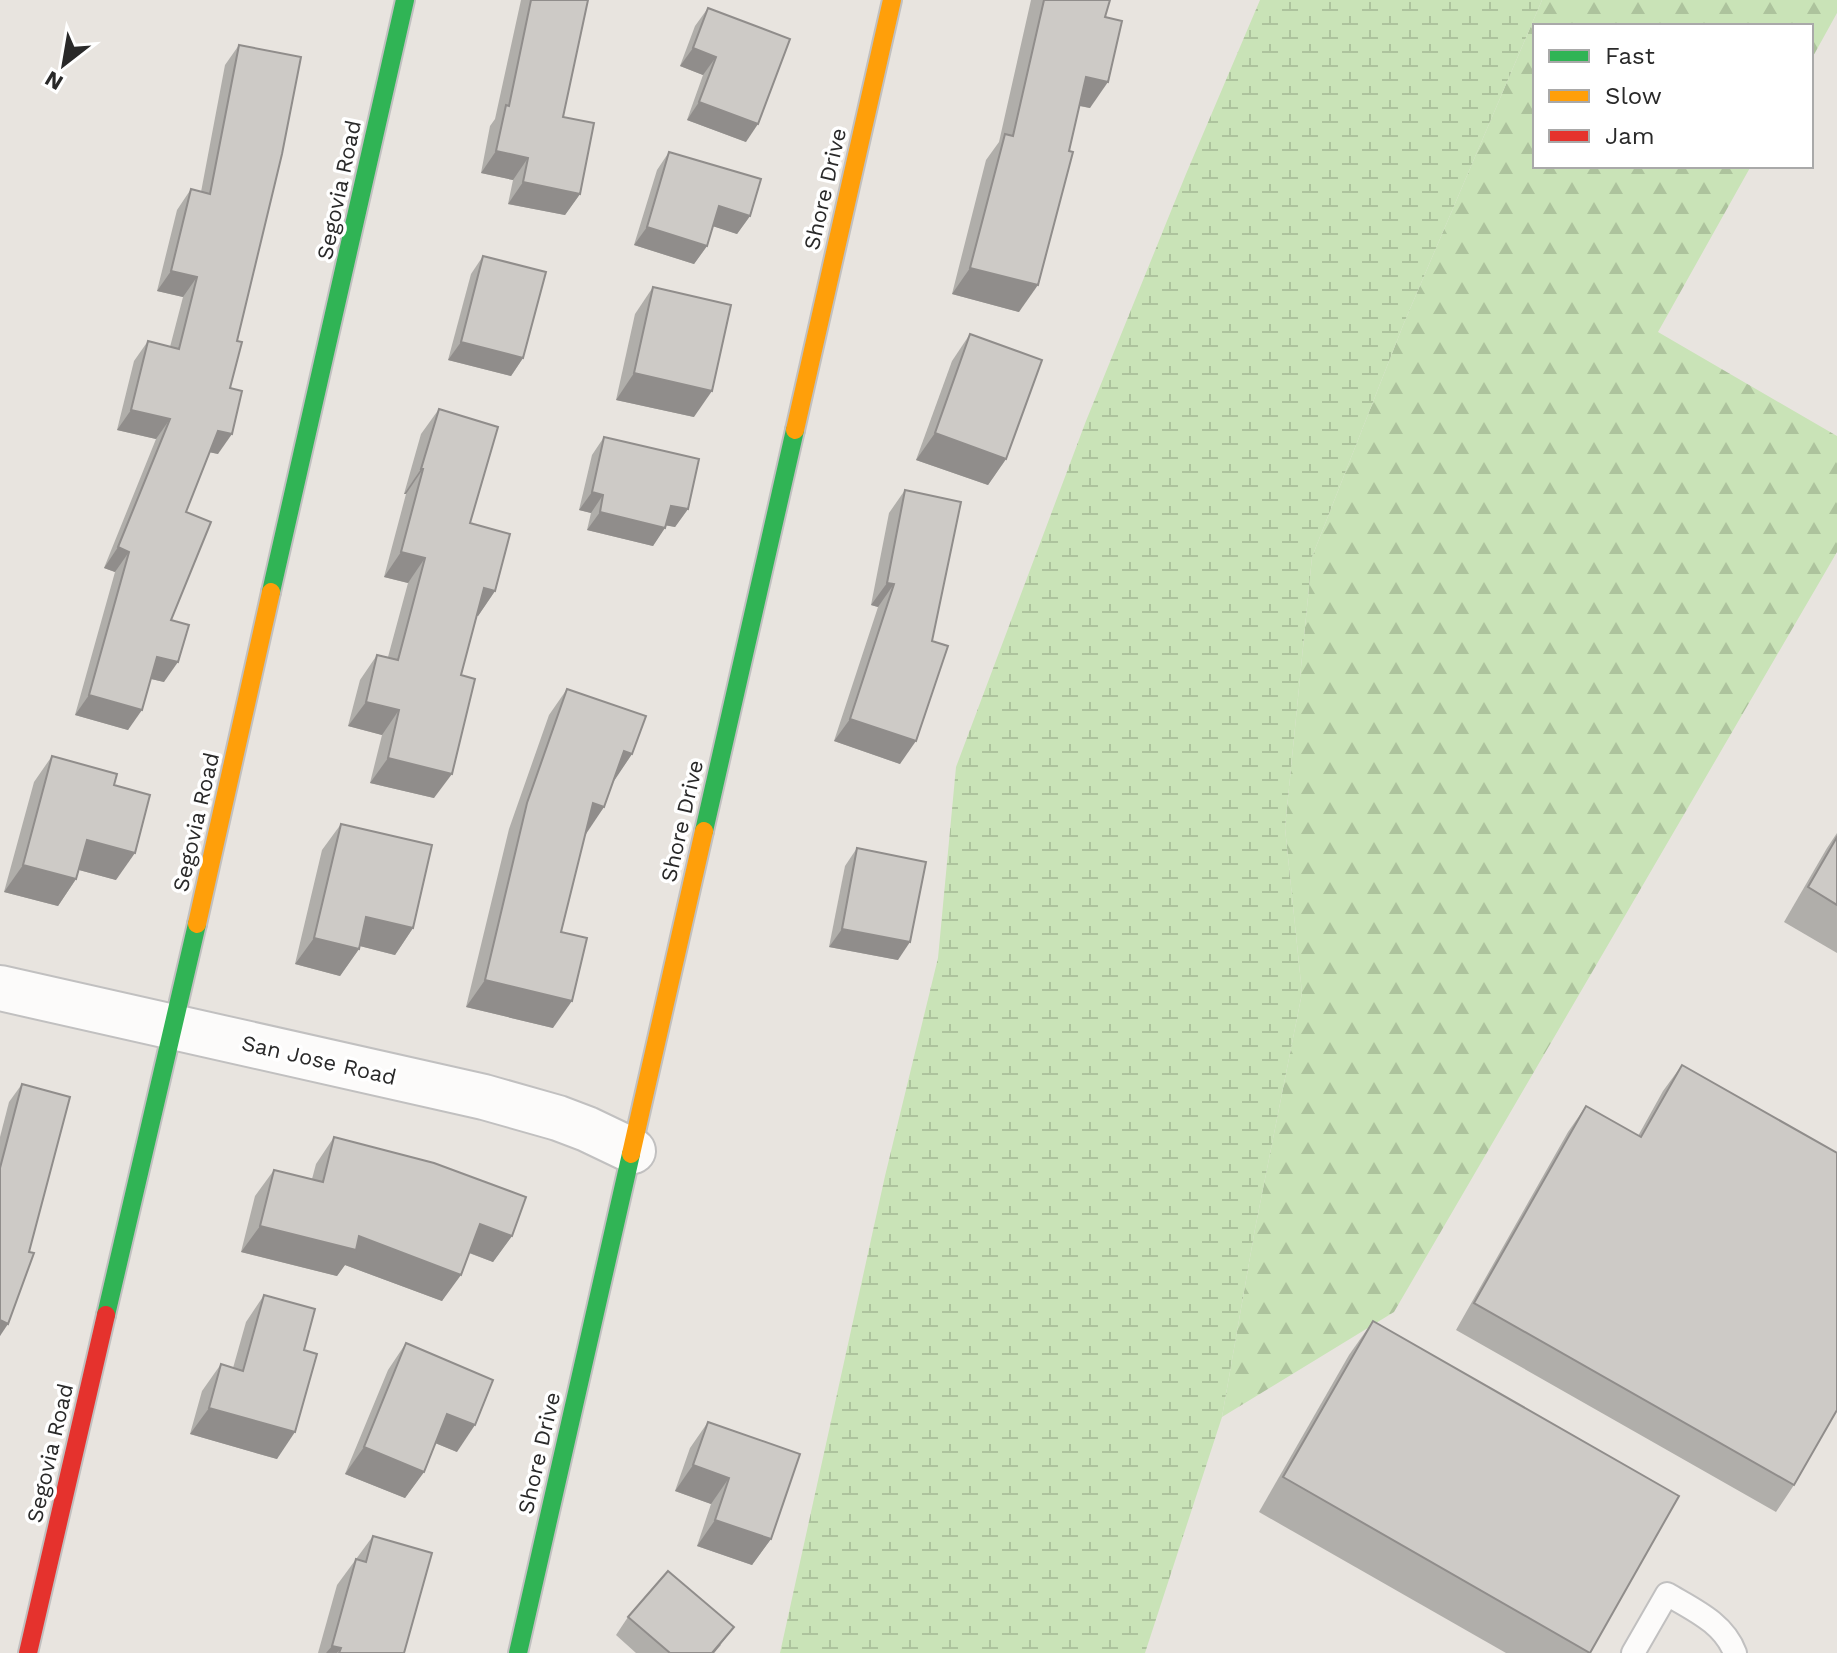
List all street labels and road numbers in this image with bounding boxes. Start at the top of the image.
street label: Segovia Road [312,118,366,262]
street label: Shore Drive [799,126,851,252]
street label: Segovia Road [168,750,224,894]
street label: Shore Drive [656,758,708,884]
street label: San Jose Road [239,1030,399,1090]
street label: Segovia Road [22,1381,78,1525]
street label: Shore Drive [513,1390,565,1516]

